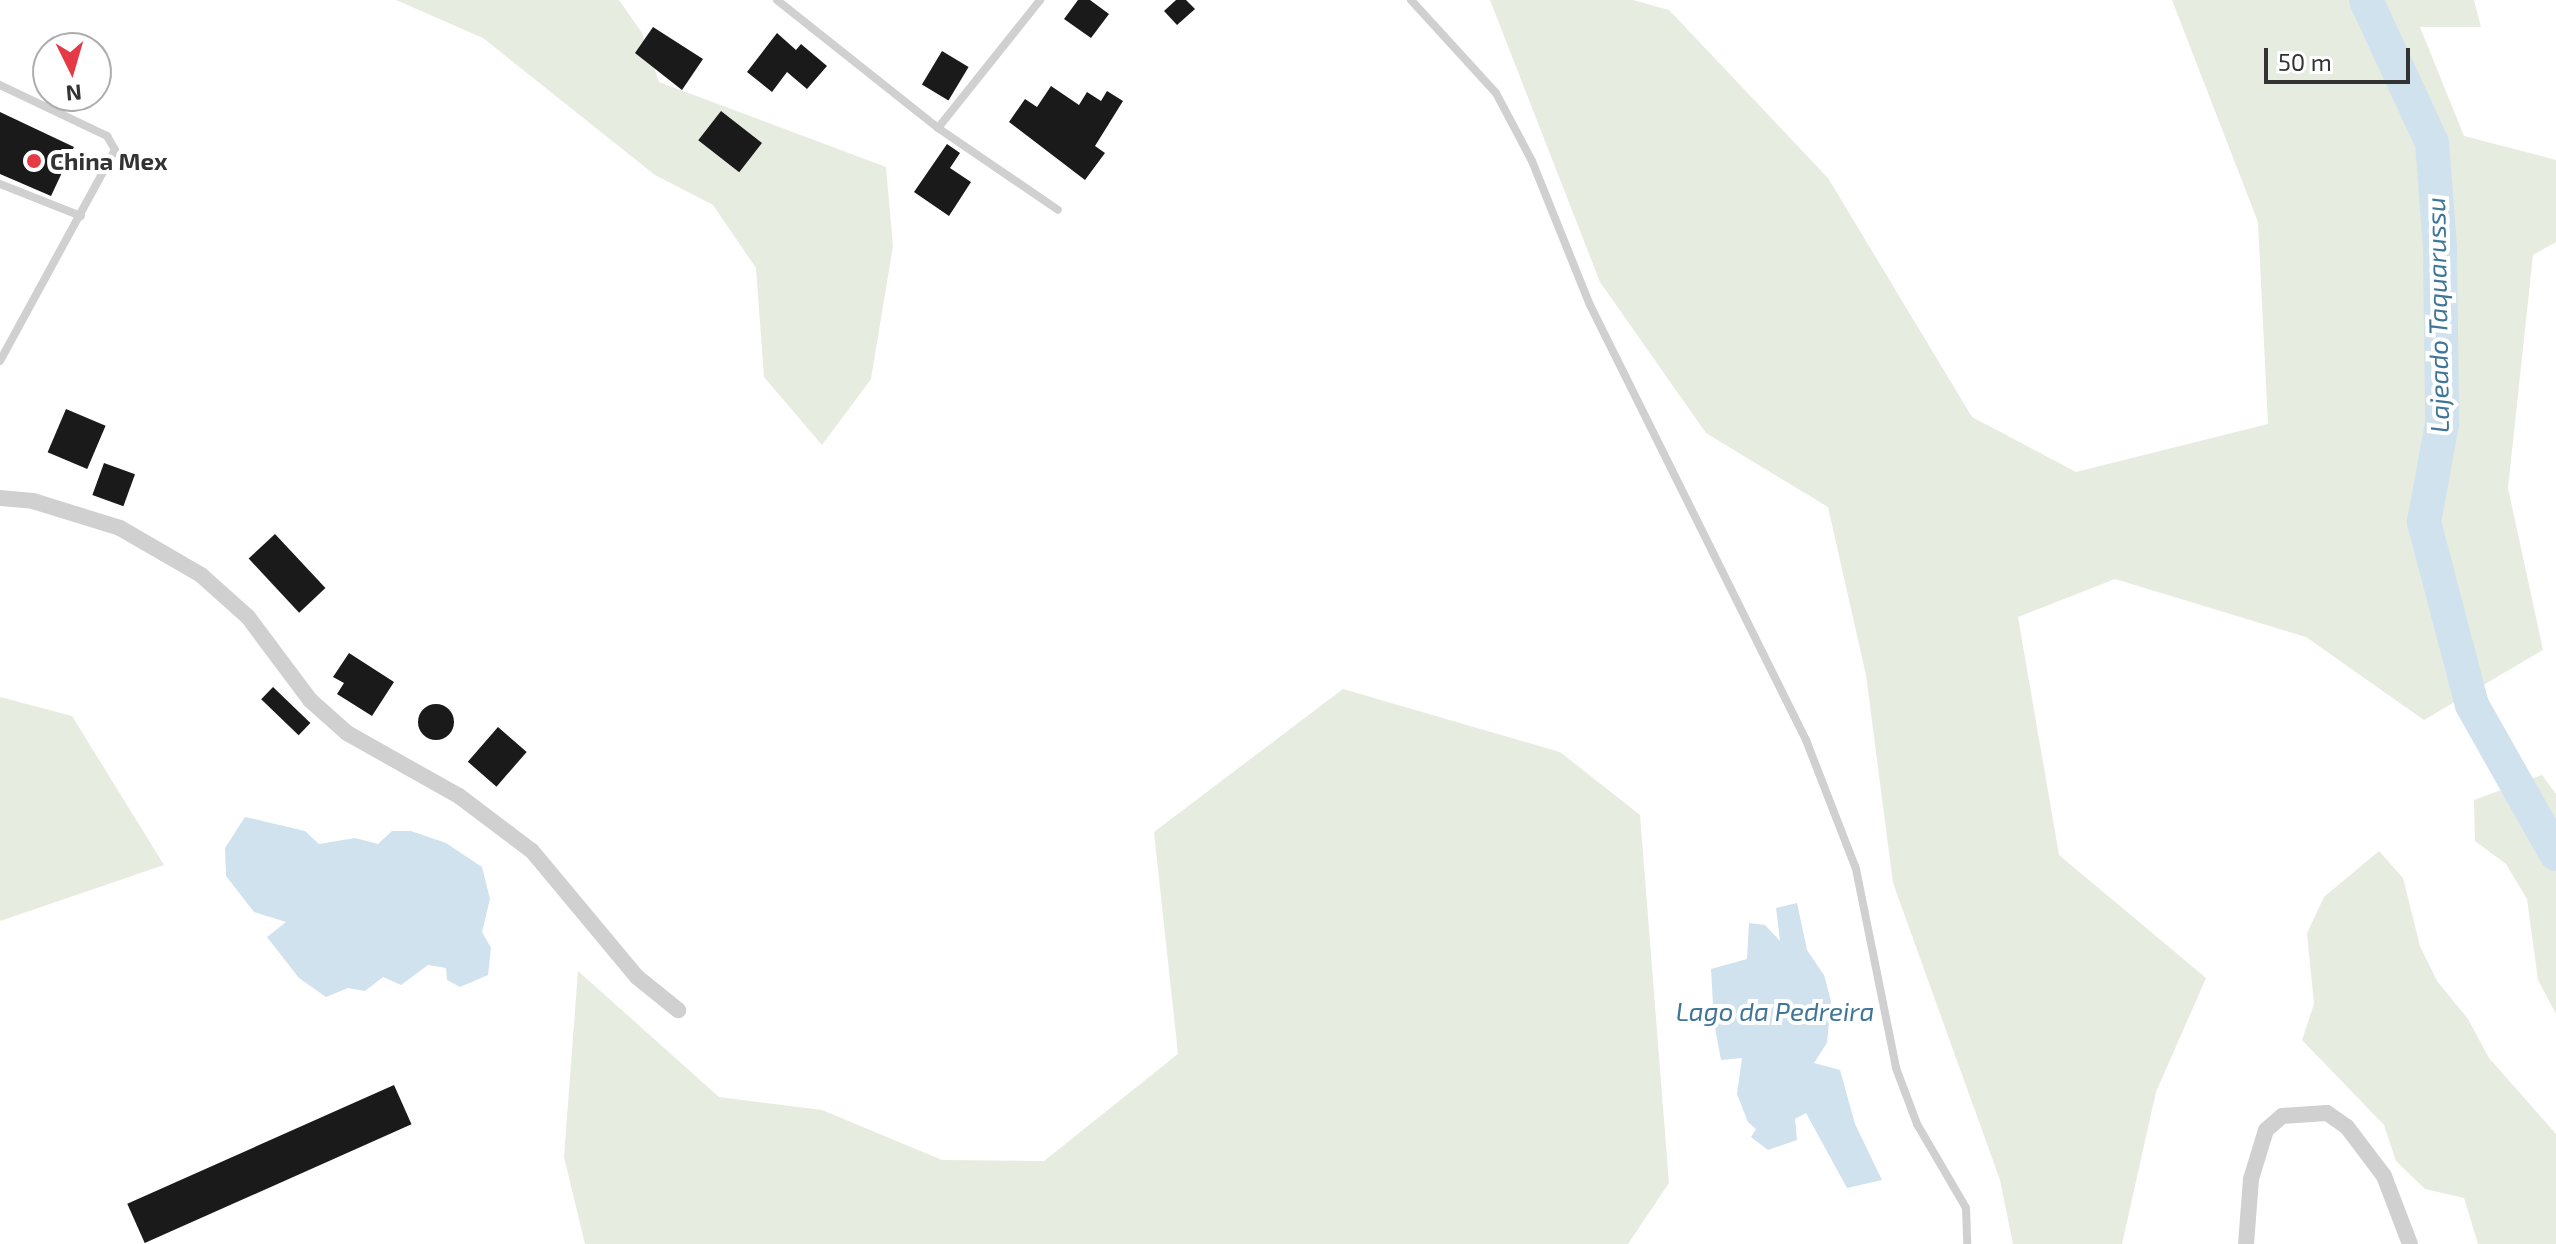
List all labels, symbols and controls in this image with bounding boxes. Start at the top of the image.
north arrow [32,32,112,112]
scale bar [2268,32,2414,82]
text: 50 m [2278,47,2332,76]
text: N [65,80,83,108]
place label: China Mex [50,147,168,175]
marker: China Mex [25,152,43,170]
water label: Lajeado Taquarussu [2419,197,2455,433]
water label: Lago da Pedreira [1676,995,1874,1027]

